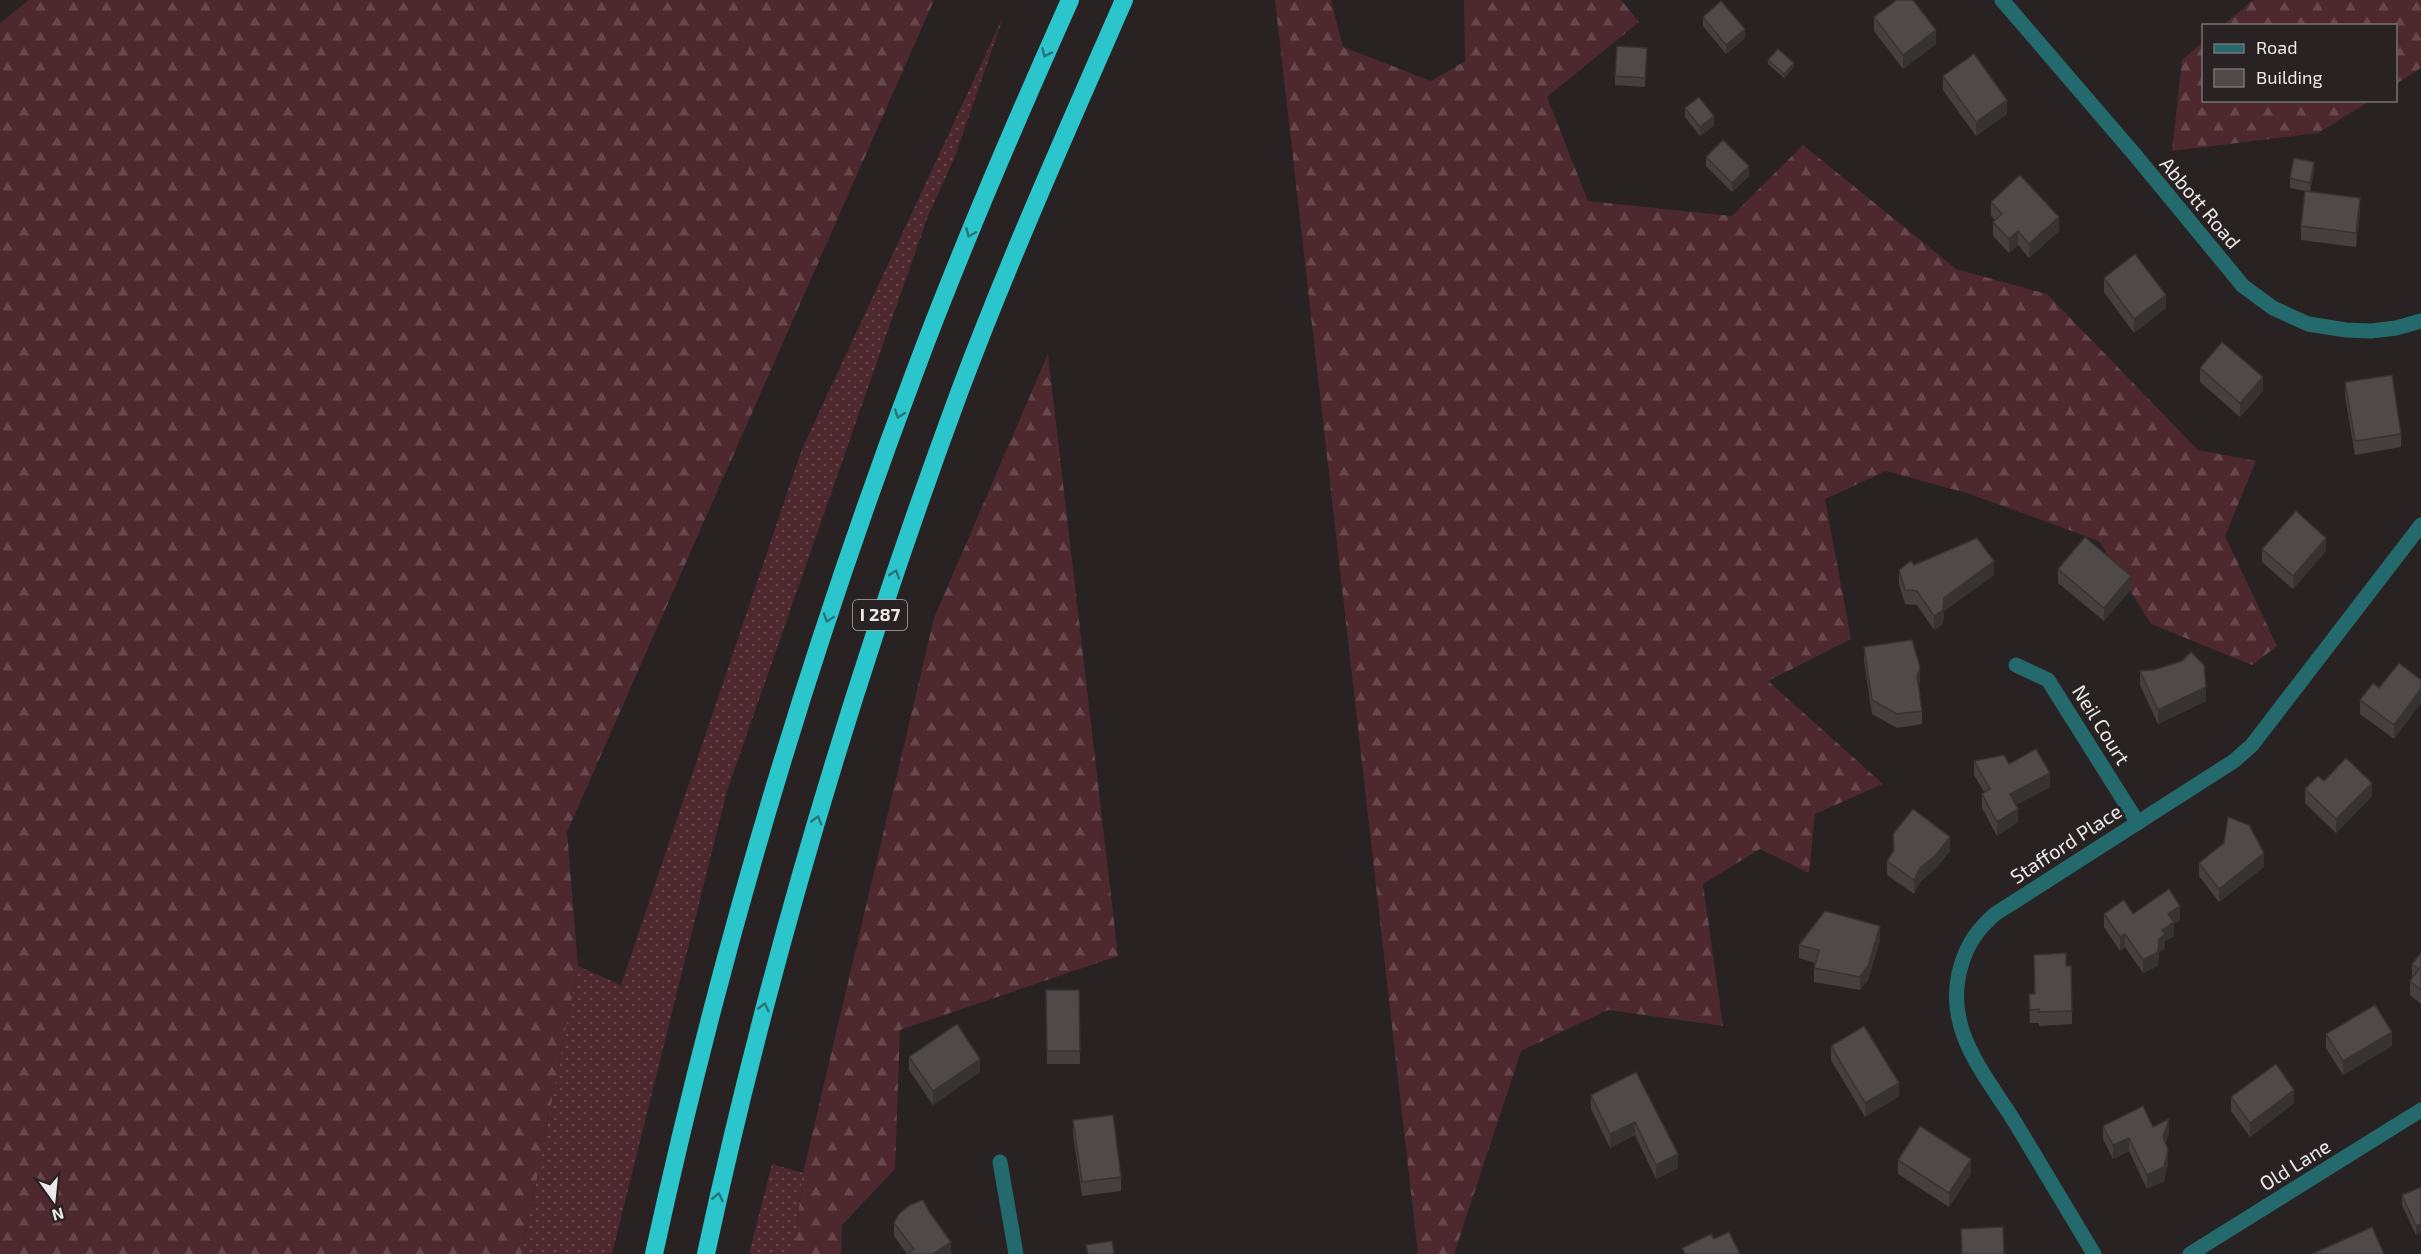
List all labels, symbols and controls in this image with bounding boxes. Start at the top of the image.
legend [2202,24,2397,102]
text: Road [2256,36,2297,58]
one-way arrow [1042,47,1054,58]
text: Building [2256,66,2323,88]
street label: Abbott Road [2155,152,2246,253]
one-way arrow [965,226,977,237]
one-way arrow [894,408,906,419]
one-way arrow [887,569,900,580]
road number: I 287 [853,600,907,630]
one-way arrow [822,612,835,623]
street label: Neil Court [2068,680,2136,769]
street label: Stafford Place [2005,798,2126,888]
one-way arrow [810,815,822,825]
one-way arrow [757,1003,770,1013]
street label: Old Lane [2255,1133,2334,1195]
north arrow [24,1170,84,1230]
one-way arrow [711,1192,724,1202]
text: N [50,1204,66,1226]

